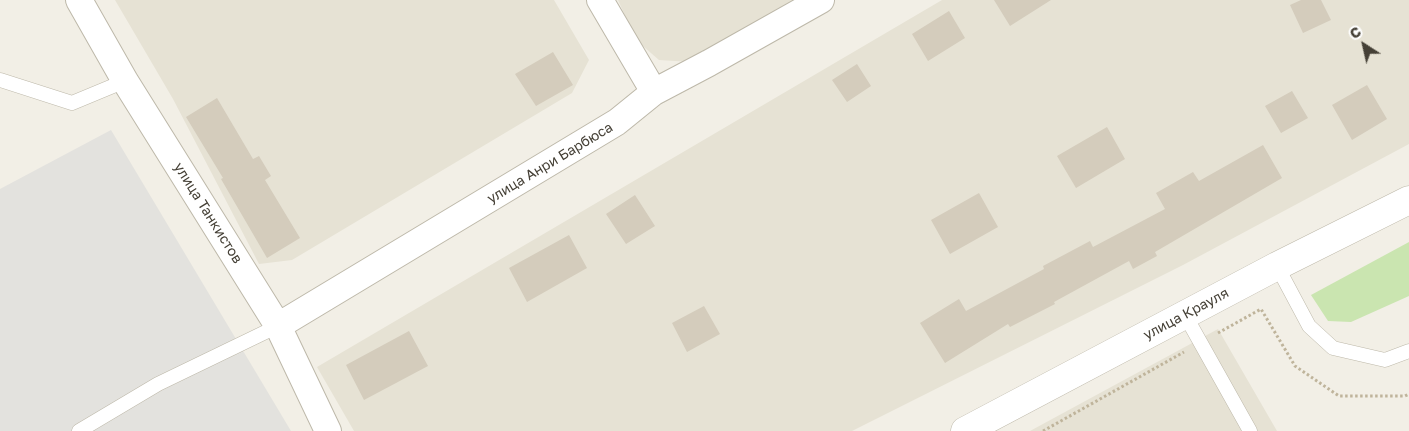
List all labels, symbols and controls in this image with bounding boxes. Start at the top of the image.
north arrow [1339,20,1389,70]
text: С [1346,22,1364,42]
street label: улица Анри Барбюса [484,119,616,207]
street label: улица Танкистов [170,160,246,266]
street label: улица Крауля [1140,284,1232,344]

